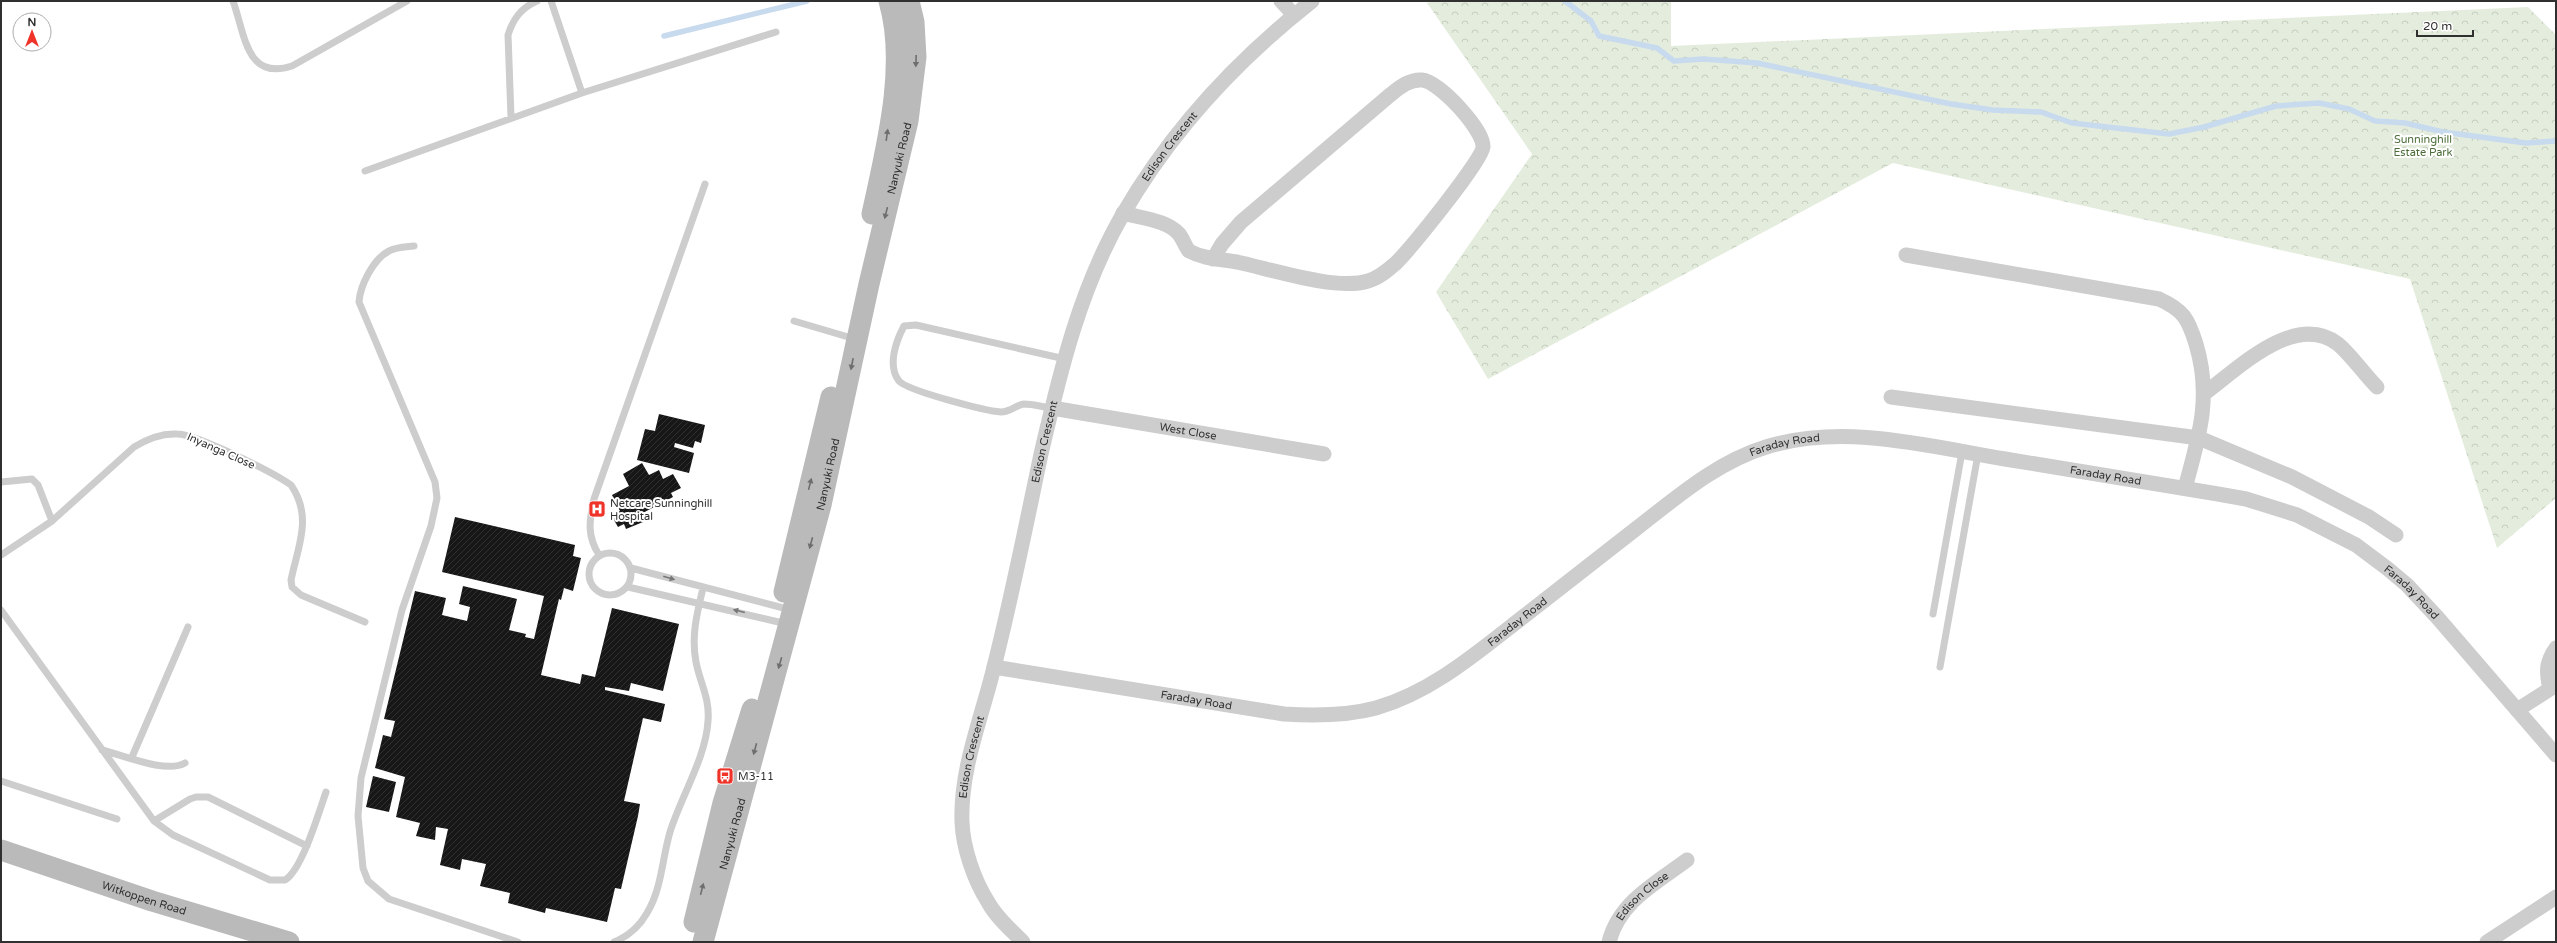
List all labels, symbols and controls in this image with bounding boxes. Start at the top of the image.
north arrow [12,12,52,52]
scale bar [2417,12,2473,38]
text: N [28,16,36,29]
text: 20 m [2423,19,2452,33]
one-way arrow [913,55,919,68]
street label: Edison Crescent [1139,109,1200,184]
street label: Nanyuki Road [884,121,914,196]
one-way arrow [884,129,890,141]
park label: Sunninghill Estate Park [2393,133,2453,159]
one-way arrow [883,207,889,220]
one-way arrow [849,358,855,370]
street label: Edison Crescent [1029,399,1060,484]
street label: West Close [1158,420,1218,442]
street label: Inyanga Close [185,430,257,472]
street label: Faraday Road [1747,431,1820,459]
street label: Nanyuki Road [813,437,842,512]
street label: Faraday Road [2069,463,2142,487]
one-way arrow [807,478,813,490]
place label: Netcare Sunninghill Hospital [610,497,712,523]
hospital icon: Netcare Sunninghill Hospital [587,499,607,519]
one-way arrow [808,537,814,549]
street label: Faraday Road [2382,562,2442,622]
one-way arrow [663,575,675,581]
street label: Faraday Road [1485,594,1550,649]
one-way arrow [733,608,745,614]
one-way arrow [777,657,783,669]
street label: Faraday Road [1160,688,1233,712]
street label: Edison Crescent [956,714,987,799]
one-way arrow [752,743,758,756]
bus stop icon: M3-11 [715,766,735,786]
place label: M3-11 [738,770,774,783]
street label: Nanyuki Road [716,797,748,871]
street label: Edison Close [1613,869,1671,923]
street label: Witkoppen Road [100,878,188,917]
one-way arrow [699,883,705,895]

